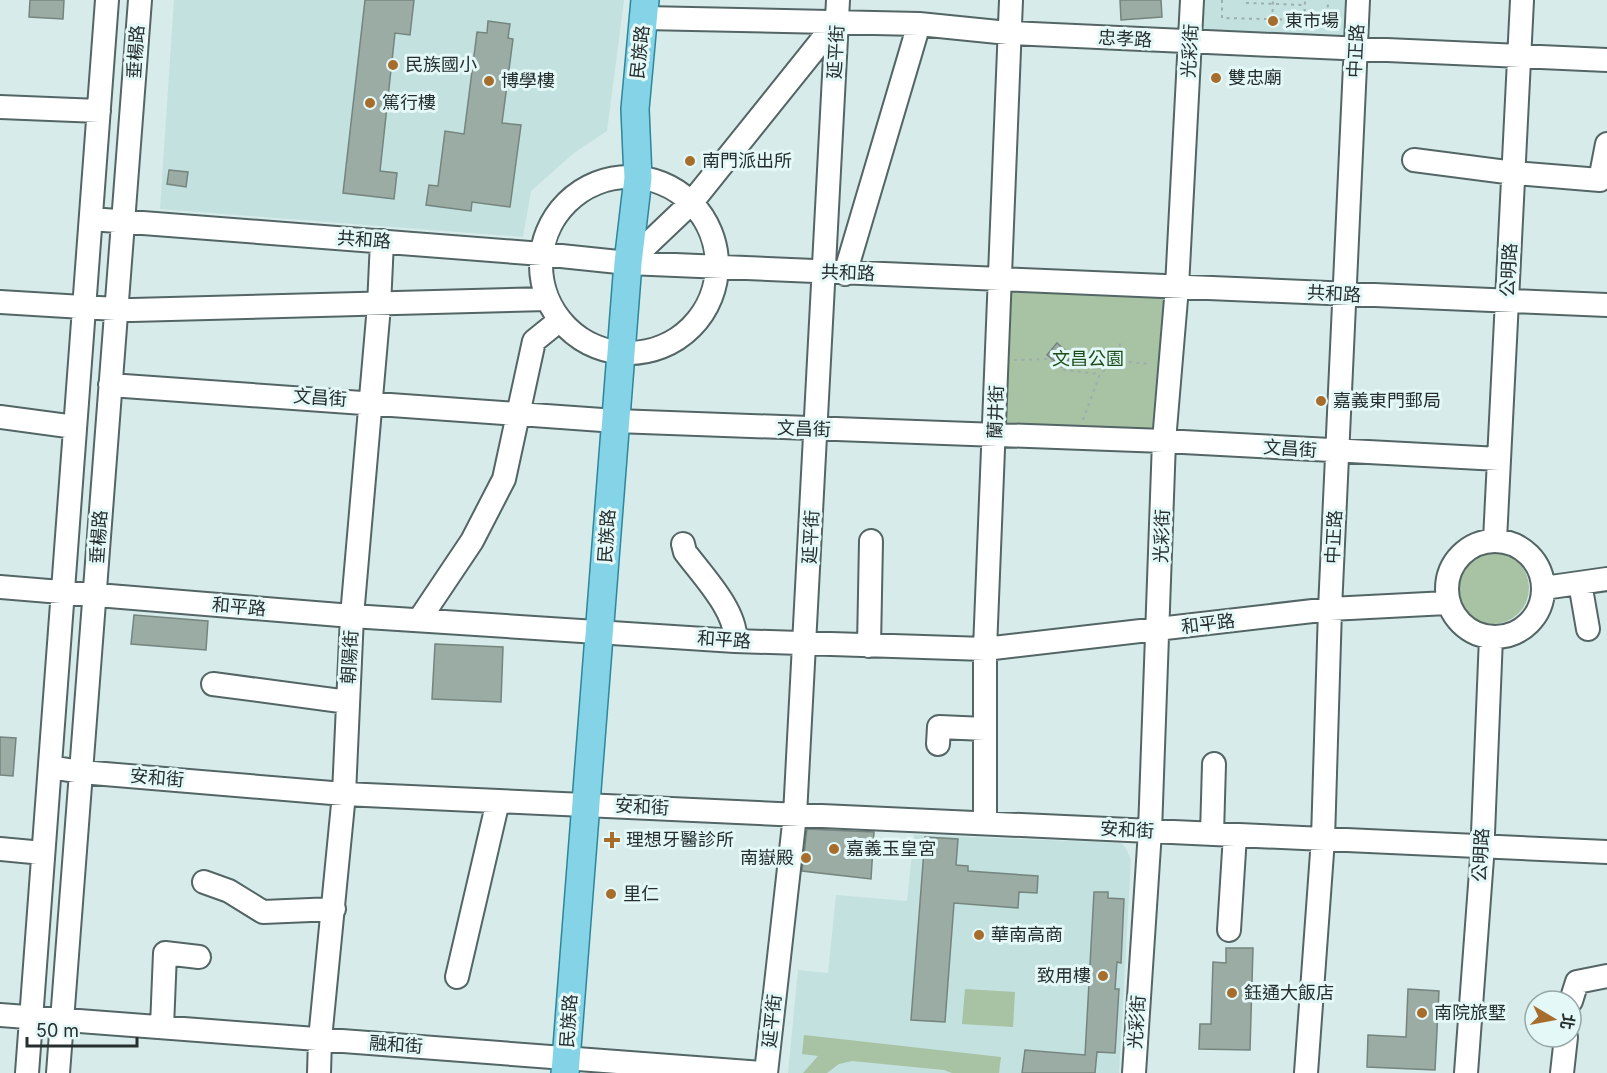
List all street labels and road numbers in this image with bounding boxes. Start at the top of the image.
street label: 光彩街 [1178,23,1201,78]
street label: 中正路 [1344,23,1367,78]
street label: 垂楊路 [123,24,148,80]
street label: 民族路 [626,24,653,80]
street label: 延平街 [824,24,847,79]
street label: 忠孝路 [1098,27,1153,50]
street label: 共和路 [336,227,392,252]
street label: 公明路 [1497,242,1520,297]
street label: 共和路 [821,261,875,284]
street label: 共和路 [1307,282,1362,305]
street label: 文昌街 [292,385,348,410]
street label: 蘭井街 [984,385,1007,439]
street label: 文昌街 [777,417,831,440]
street label: 文昌街 [1262,436,1318,461]
street label: 民族路 [594,508,619,564]
street label: 垂楊路 [86,509,111,565]
street label: 延平街 [799,509,822,564]
street label: 光彩街 [1150,509,1173,563]
street label: 中正路 [1322,509,1345,564]
street label: 和平路 [211,594,267,619]
street label: 和平路 [1180,610,1236,637]
street label: 和平路 [696,627,752,652]
street label: 朝陽街 [338,629,361,684]
street label: 安和街 [129,765,185,790]
street label: 安和街 [615,795,670,818]
street label: 安和街 [1100,818,1155,841]
street label: 公明路 [1469,827,1492,882]
street label: 民族路 [556,993,581,1049]
street label: 延平街 [758,993,785,1049]
street label: 光彩街 [1124,994,1149,1050]
street label: 融和街 [368,1032,424,1057]

